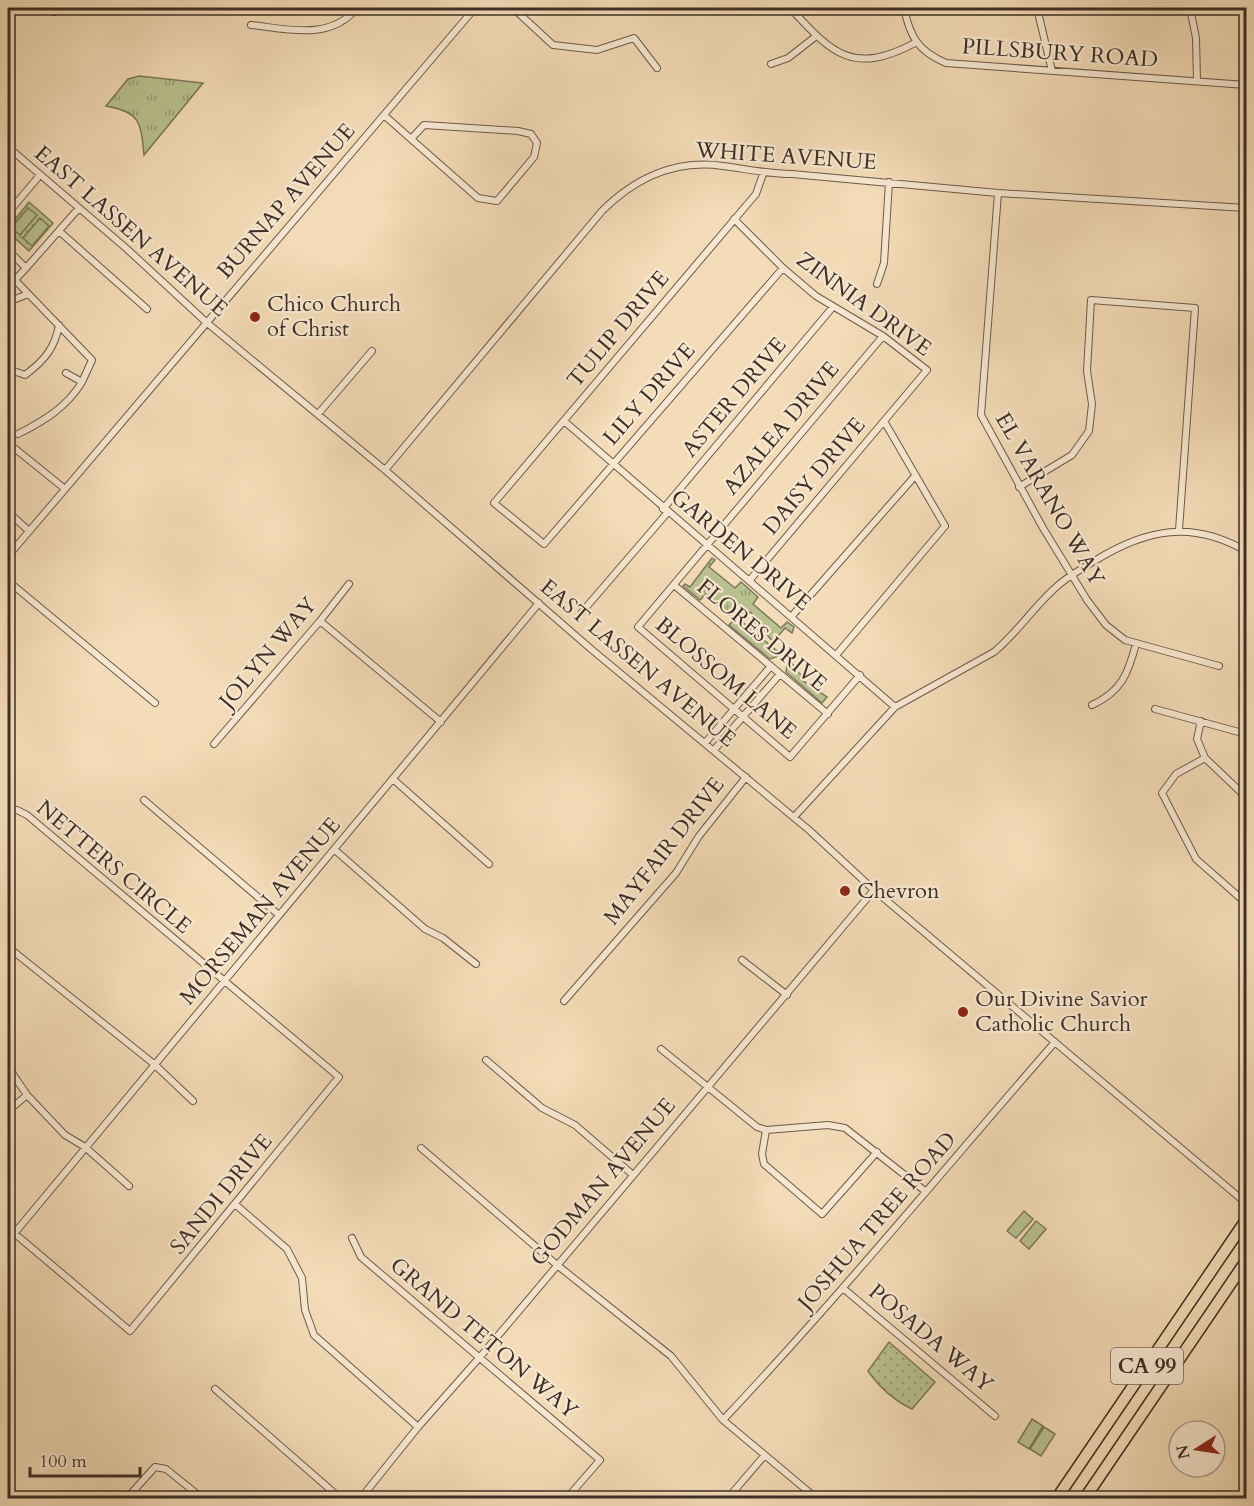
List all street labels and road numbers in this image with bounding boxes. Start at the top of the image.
street label: PILLSBURY ROAD [961,31,1159,75]
street label: BURNAP AVENUE [210,117,362,285]
street label: WHITE AVENUE [693,135,878,177]
street label: EAST LASSEN AVENUE [28,139,234,323]
street label: ZINNIA DRIVE [790,245,938,363]
street label: TULIP DRIVE [560,264,676,394]
street label: ASTER DRIVE [675,331,793,463]
street label: LILY DRIVE [596,336,702,452]
street label: AZALEA DRIVE [716,355,846,501]
street label: EL VARANO WAY [988,407,1112,592]
street label: DAISY DRIVE [756,411,872,541]
street label: GARDEN DRIVE [664,482,818,618]
street label: EAST LASSEN AVENUE [534,572,742,754]
street label: FLORES DRIVE [691,572,833,698]
street label: JOLYN WAY [210,590,324,717]
street label: BLOSSOM LANE [649,610,803,746]
street label: MAYFAIR DRIVE [597,771,731,931]
street label: NETTERS CIRCLE [30,793,198,941]
street label: MORSEMAN AVENUE [173,811,347,1011]
street label: GODMAN AVENUE [524,1092,682,1272]
street label: JOSHUA TREE ROAD [789,1125,963,1319]
street label: SANDI DRIVE [163,1127,279,1261]
street label: GRAND TETON WAY [384,1250,585,1426]
street label: POSADA WAY [862,1277,1000,1400]
road number: CA 99 [1111,1348,1183,1384]

